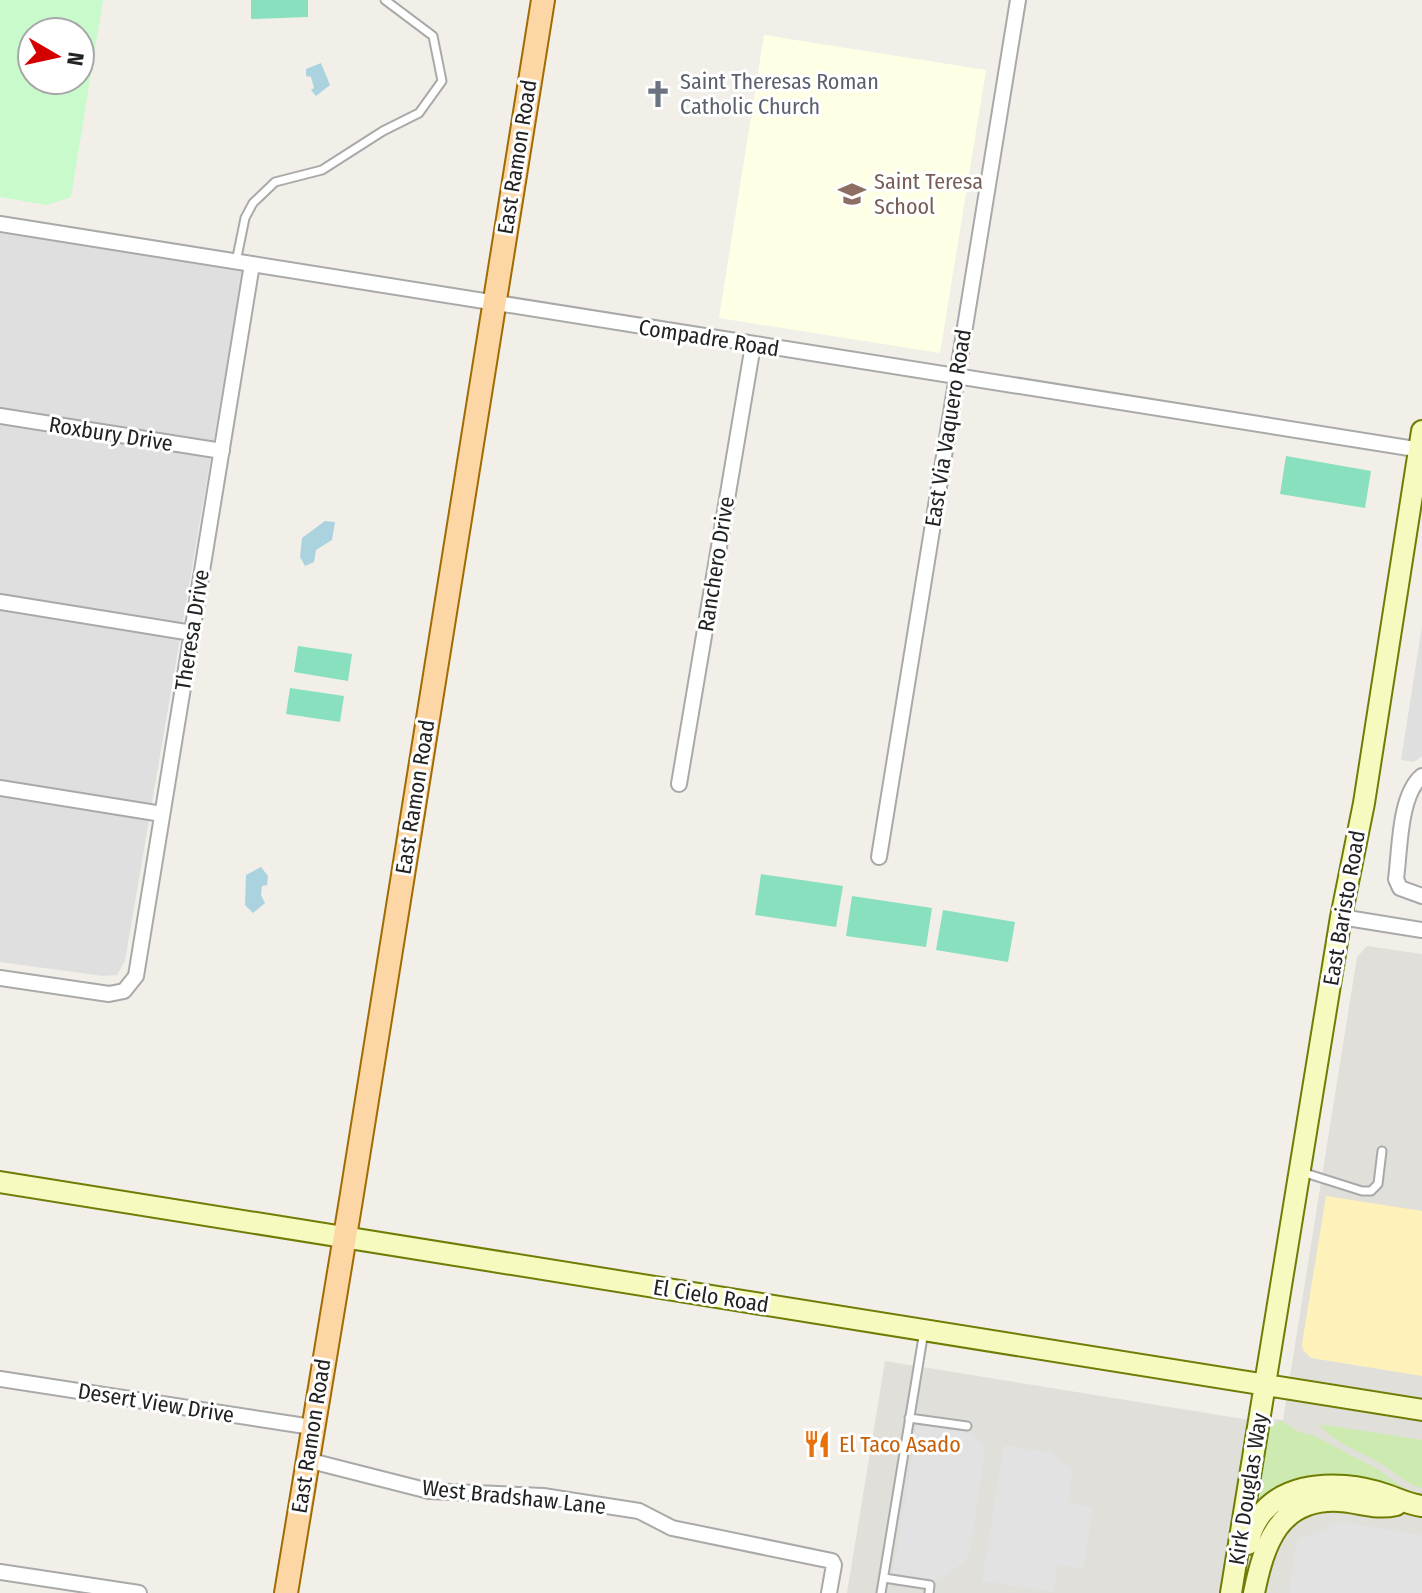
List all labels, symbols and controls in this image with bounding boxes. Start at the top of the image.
north arrow [16,16,96,96]
text: N [61,50,90,68]
place label: Saint Theresas Roman Catholic Church [680,68,879,120]
street label: East Ramon Road [491,78,543,236]
church icon: Saint Theresas Roman Catholic Church [643,79,673,109]
place label: Saint Teresa School [874,168,983,220]
school or university icon: Saint Teresa School [837,179,867,209]
street label: Compadre Road [637,314,781,362]
street label: East Via Vaquero Road [919,327,977,529]
street label: Roxbury Drive [47,411,175,457]
street label: Ranchero Drive [692,495,740,633]
street label: Theresa Drive [169,567,215,693]
street label: East Ramon Road [389,718,441,876]
street label: East Baristo Road [1317,828,1371,988]
street label: El Cielo Road [651,1274,771,1318]
street label: East Ramon Road [285,1357,337,1515]
street label: Desert View Drive [76,1377,236,1429]
street label: Kirk Douglas Way [1223,1411,1273,1567]
restaurant icon: El Taco Asado [802,1429,832,1459]
place label: El Taco Asado [839,1431,961,1458]
street label: West Bradshaw Lane [421,1474,607,1520]

